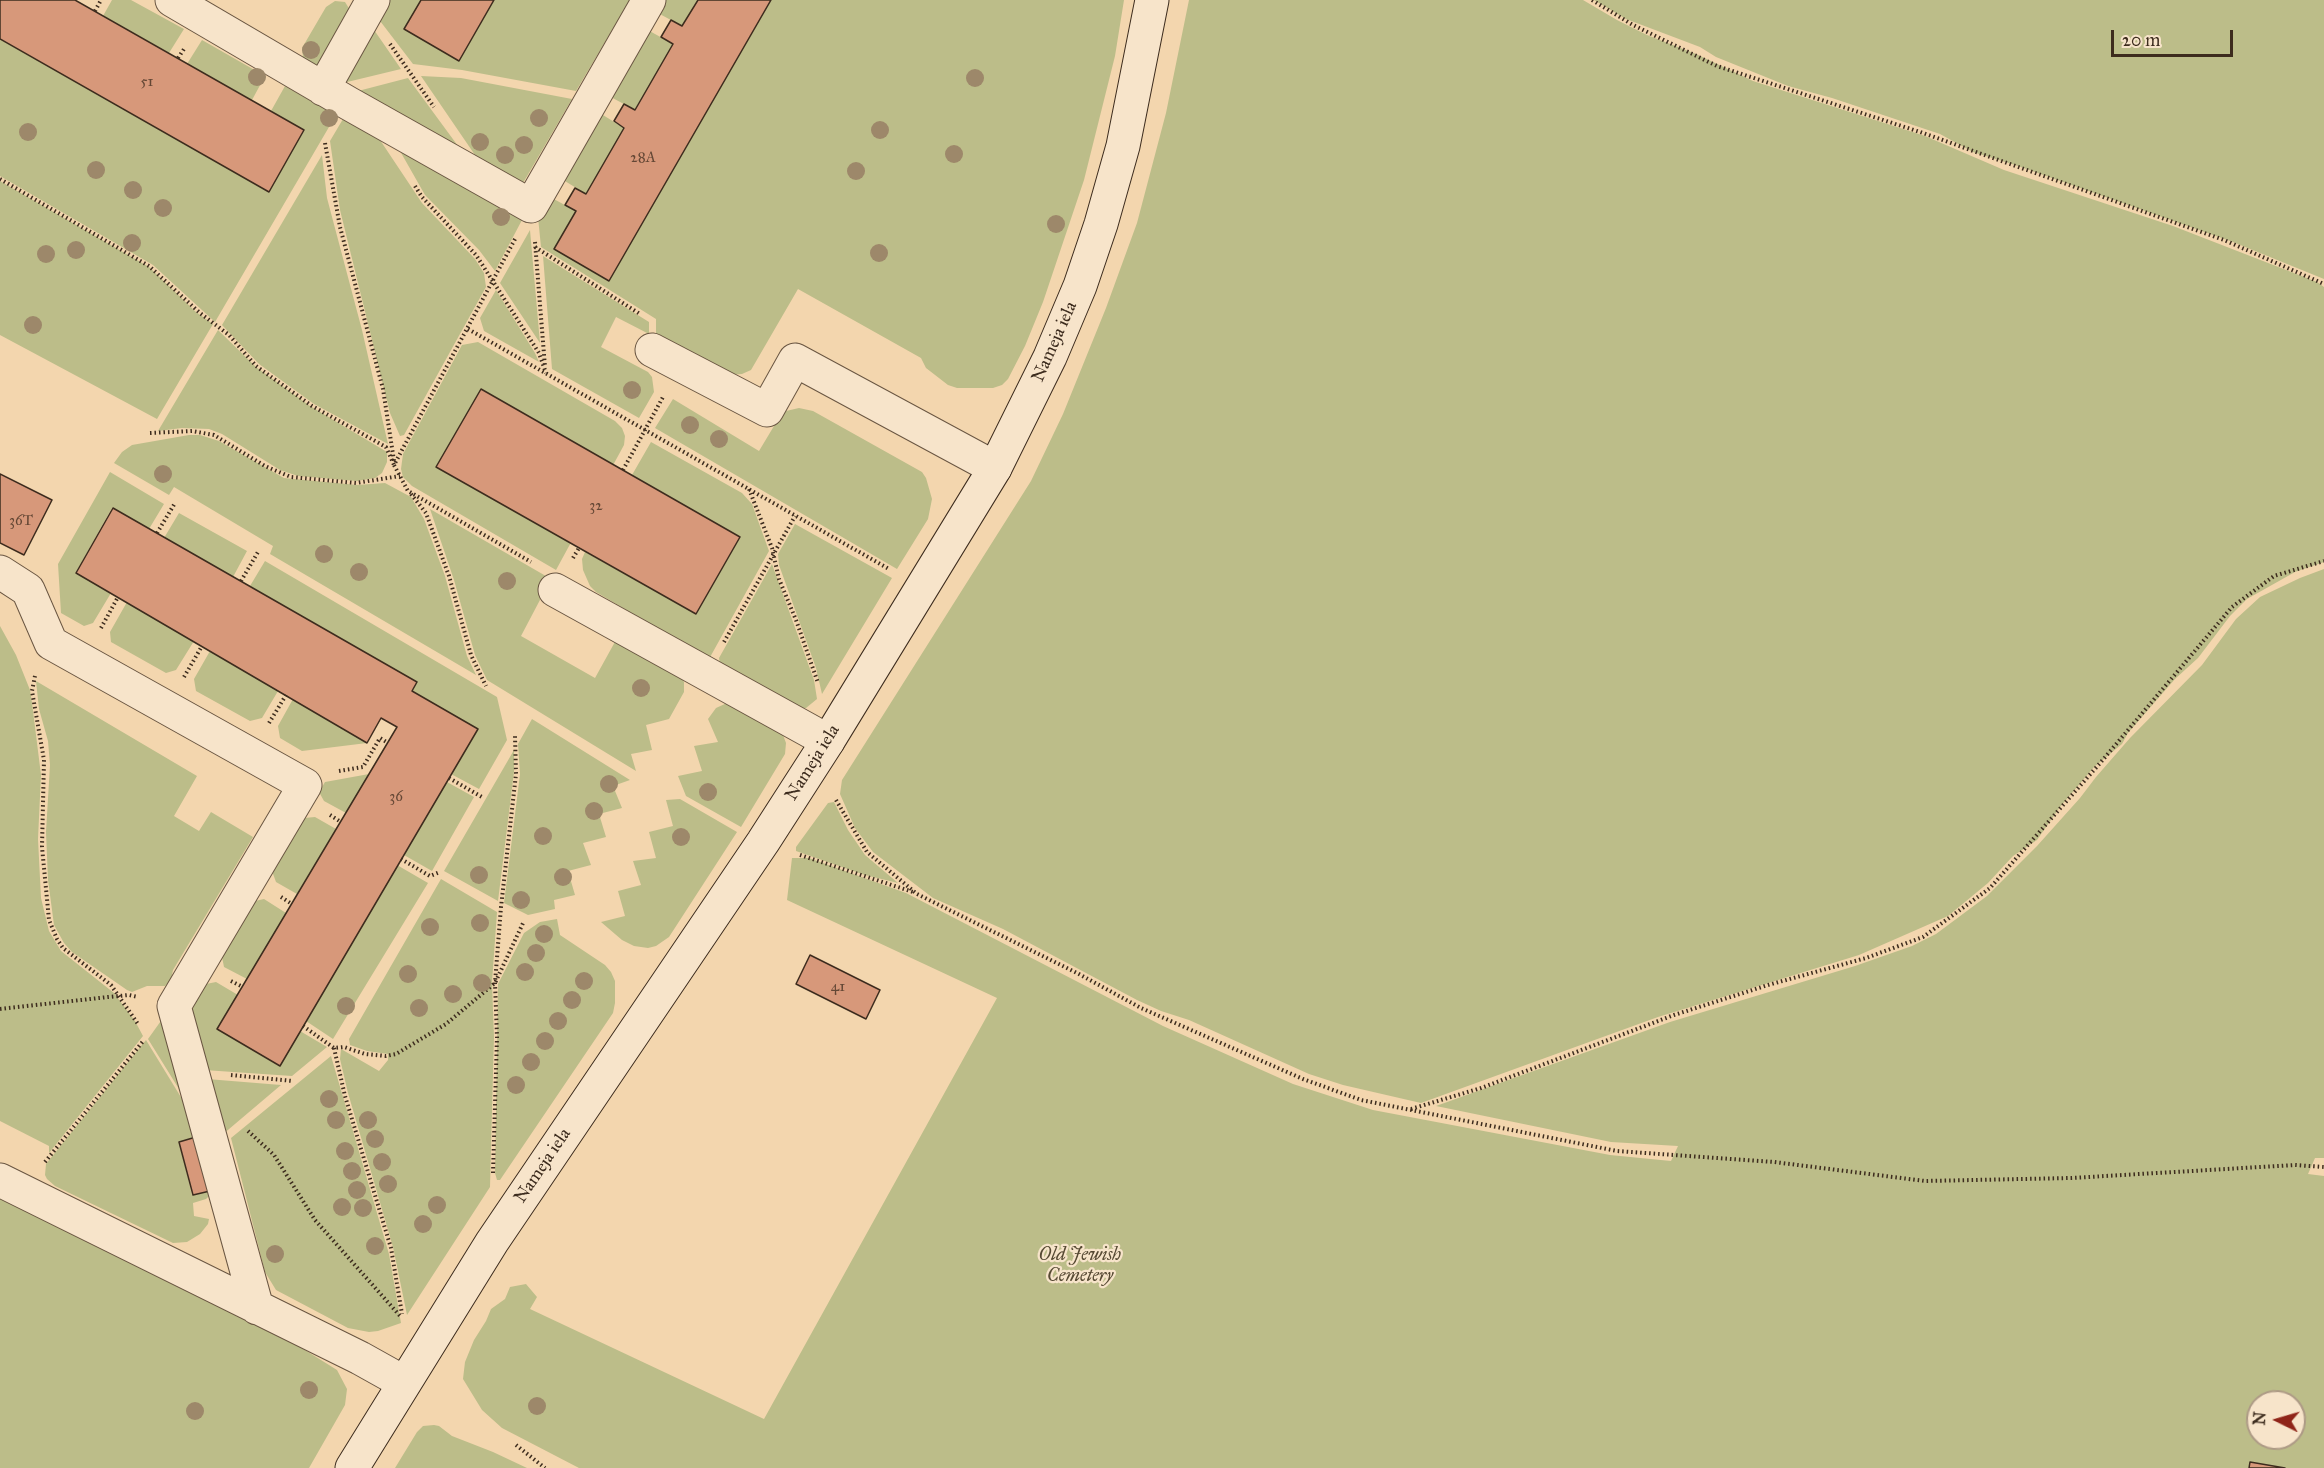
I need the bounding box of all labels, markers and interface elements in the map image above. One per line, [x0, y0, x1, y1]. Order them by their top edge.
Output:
scale bar [2114, 18, 2236, 56]
text: 20 m [2122, 29, 2160, 51]
house number: 51 [141, 73, 153, 91]
house number: 28A [630, 149, 656, 167]
street label: Nameja iela [1028, 298, 1082, 386]
house number: 32 [589, 497, 603, 515]
house number: 36T [9, 512, 33, 530]
street label: Nameja iela [781, 721, 845, 805]
house number: 36 [389, 788, 403, 806]
house number: 41 [831, 978, 845, 996]
street label: Nameja iela [510, 1124, 576, 1208]
park label: Old Jewish Cemetery [1039, 1245, 1121, 1288]
north arrow [2246, 1390, 2306, 1450]
text: N [2250, 1411, 2270, 1426]

